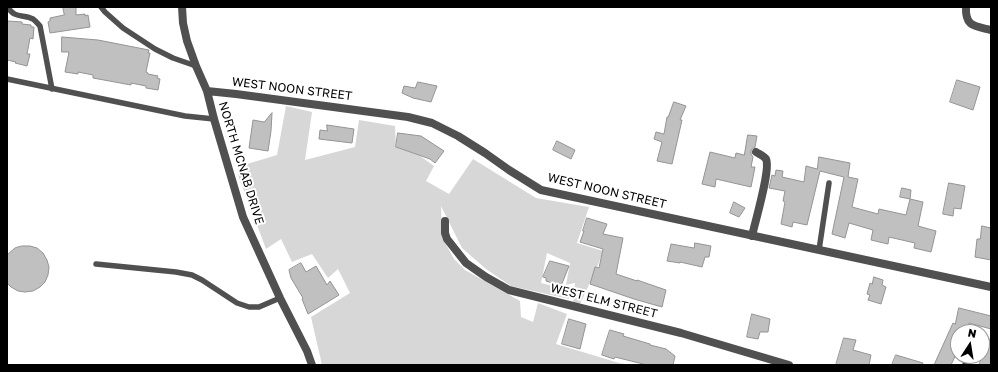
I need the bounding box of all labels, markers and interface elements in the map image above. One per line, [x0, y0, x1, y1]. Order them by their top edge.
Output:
street label: WEST NOON STREET [231, 74, 353, 104]
street label: NORTH MCNAB DRIVE [215, 100, 267, 226]
street label: WEST NOON STREET [546, 170, 668, 212]
street label: WEST ELM STREET [549, 281, 659, 321]
north arrow [950, 324, 990, 364]
text: N [967, 326, 978, 340]

